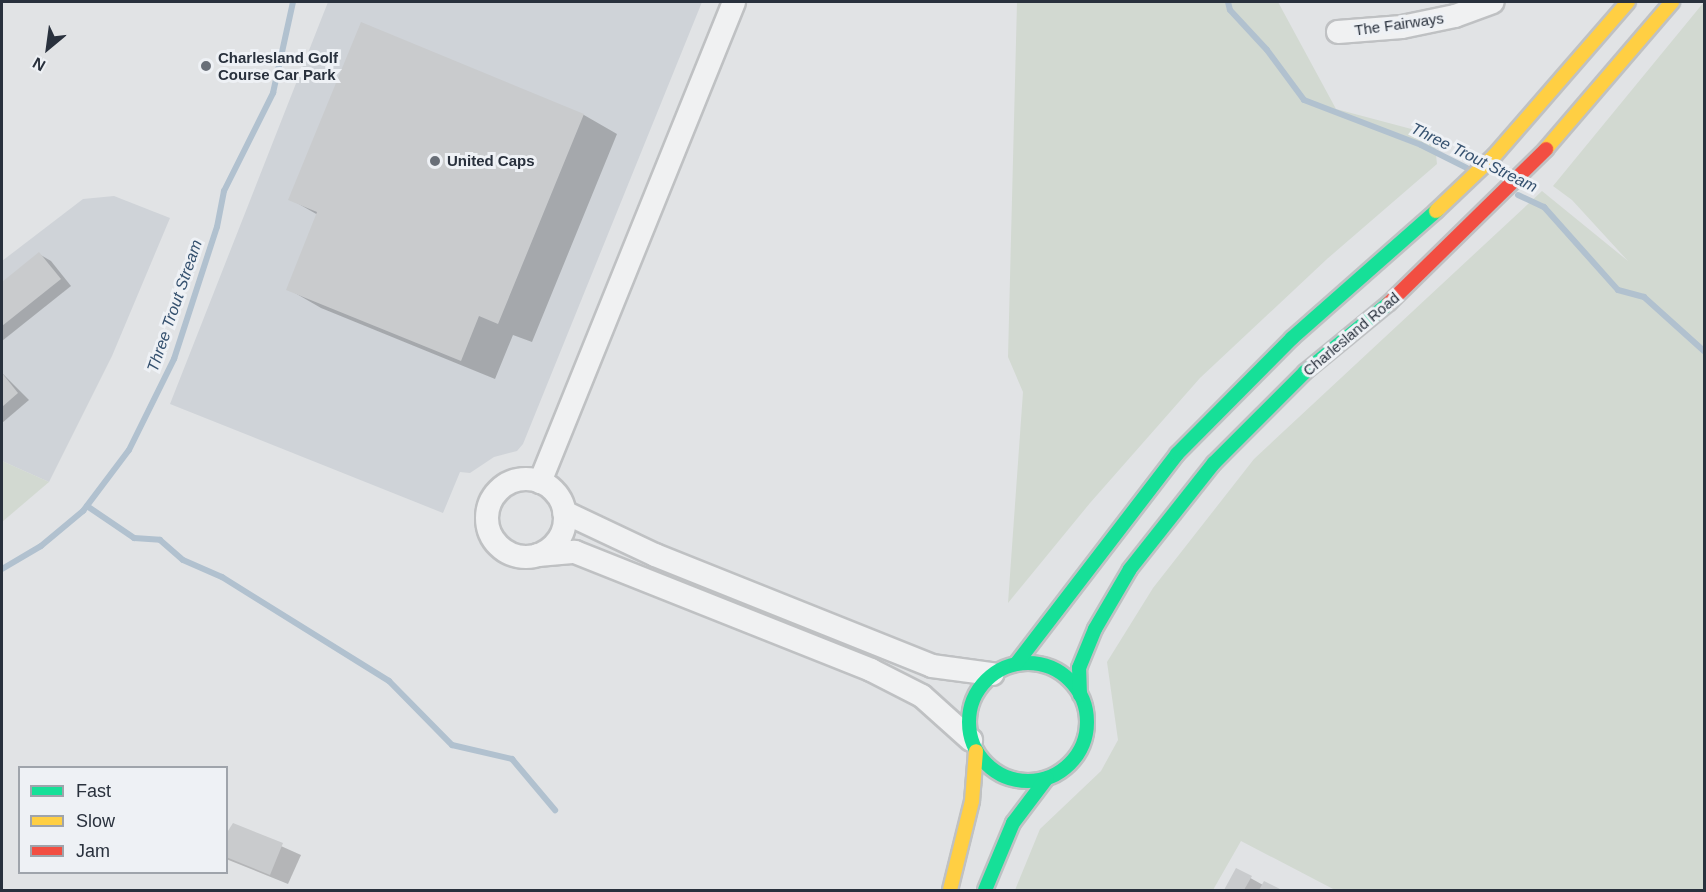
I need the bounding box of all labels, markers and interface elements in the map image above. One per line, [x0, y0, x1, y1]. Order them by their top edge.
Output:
street label: The Fairways [1353, 9, 1445, 39]
north arrow [18, 18, 78, 78]
place label: Charlesland Golf Course Car Park [218, 48, 338, 83]
text: N [30, 54, 48, 74]
marker: Charlesland Golf Course Car Park [199, 59, 213, 73]
water label: Three Trout Stream [1408, 119, 1540, 197]
place label: United Caps [447, 152, 535, 170]
marker: United Caps [428, 154, 442, 168]
water label: Three Trout Stream [143, 237, 207, 375]
street label: Charlesland Road [1299, 289, 1403, 379]
legend [18, 766, 228, 874]
text: Fast [76, 781, 111, 801]
text: Slow [76, 811, 115, 831]
text: Jam [76, 841, 110, 861]

